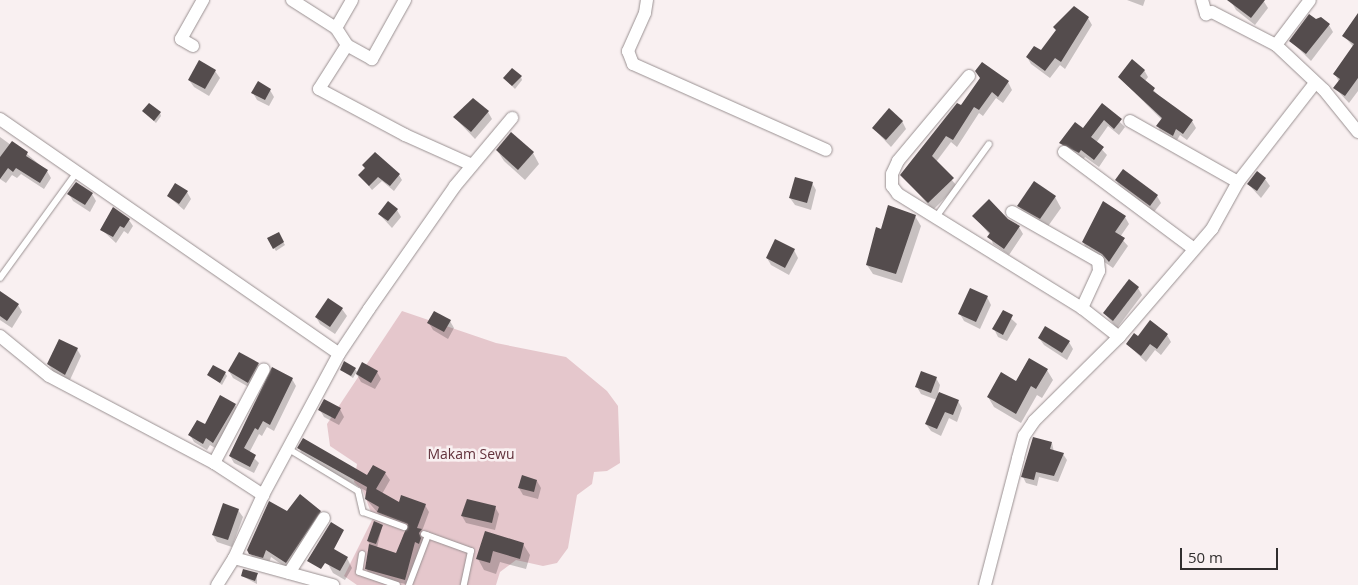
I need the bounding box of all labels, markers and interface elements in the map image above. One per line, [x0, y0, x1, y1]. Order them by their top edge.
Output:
park label: Makam Sewu [427, 446, 515, 462]
scale bar [1183, 538, 1280, 570]
text: 50 m [1188, 547, 1223, 567]

